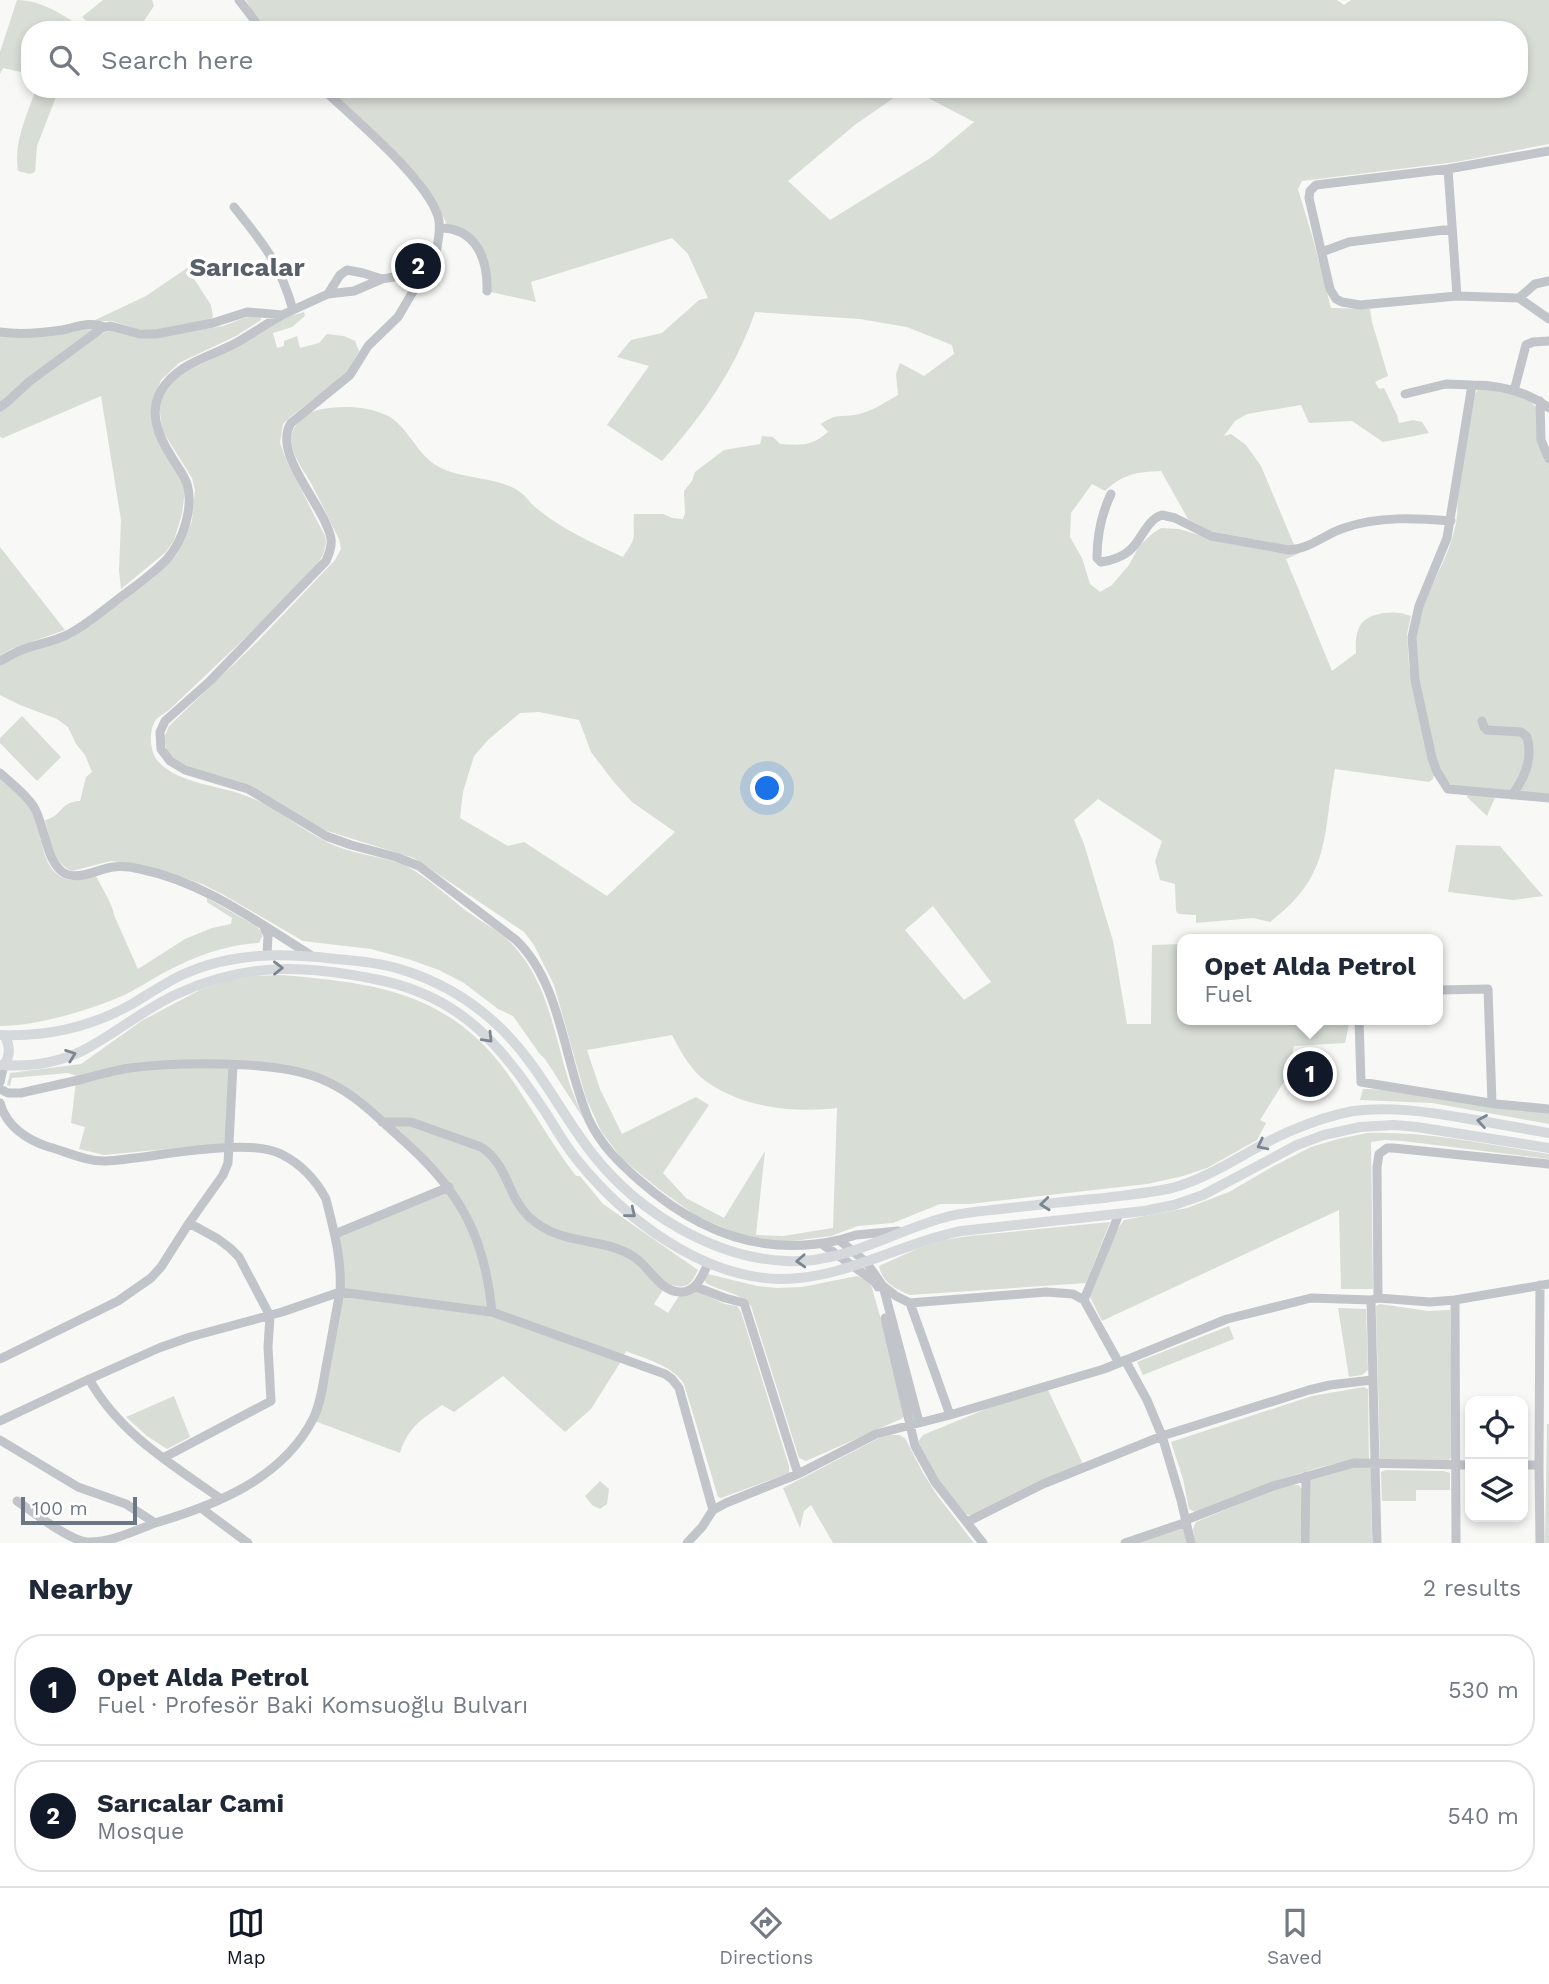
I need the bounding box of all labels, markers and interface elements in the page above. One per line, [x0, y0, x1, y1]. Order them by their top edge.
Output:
search box [21, 21, 1528, 98]
icon: search [45, 41, 83, 79]
text: Search here [101, 45, 253, 75]
pin: 2 [395, 240, 441, 292]
district label: Sarıcalar [189, 252, 305, 282]
your location [750, 771, 784, 805]
popup [1177, 934, 1443, 1025]
text: Opet Alda Petrol [1204, 951, 1416, 981]
one-way arrow [272, 961, 283, 976]
text: Fuel [1204, 981, 1252, 1008]
one-way arrow [480, 1030, 493, 1043]
pin: 1 [1287, 1048, 1333, 1100]
one-way arrow [64, 1049, 76, 1063]
one-way arrow [1476, 1114, 1488, 1129]
one-way arrow [1257, 1137, 1269, 1151]
one-way arrow [1039, 1196, 1050, 1211]
one-way arrow [623, 1205, 636, 1217]
one-way arrow [796, 1253, 807, 1268]
map controls [1465, 1396, 1528, 1522]
button: locate [1465, 1396, 1528, 1459]
button: layers [1465, 1459, 1528, 1522]
scale bar [21, 1494, 136, 1526]
text: 100 m [32, 1497, 88, 1520]
text: Nearby [28, 1571, 133, 1606]
text: 2 results [1423, 1575, 1521, 1602]
text: Opet Alda Petrol [97, 1662, 309, 1692]
text: 1 [48, 1677, 58, 1704]
text: 530 m [1448, 1677, 1519, 1704]
text: Fuel · Profesör Baki Komsuoğlu Bulvarı [97, 1692, 528, 1719]
text: Sarıcalar Cami [97, 1788, 284, 1818]
text: 2 [46, 1803, 60, 1830]
text: 540 m [1447, 1803, 1519, 1830]
text: Mosque [97, 1818, 184, 1845]
tab: Map [227, 1904, 266, 1969]
tab: Directions [719, 1904, 813, 1969]
tab: Saved [1267, 1904, 1322, 1969]

